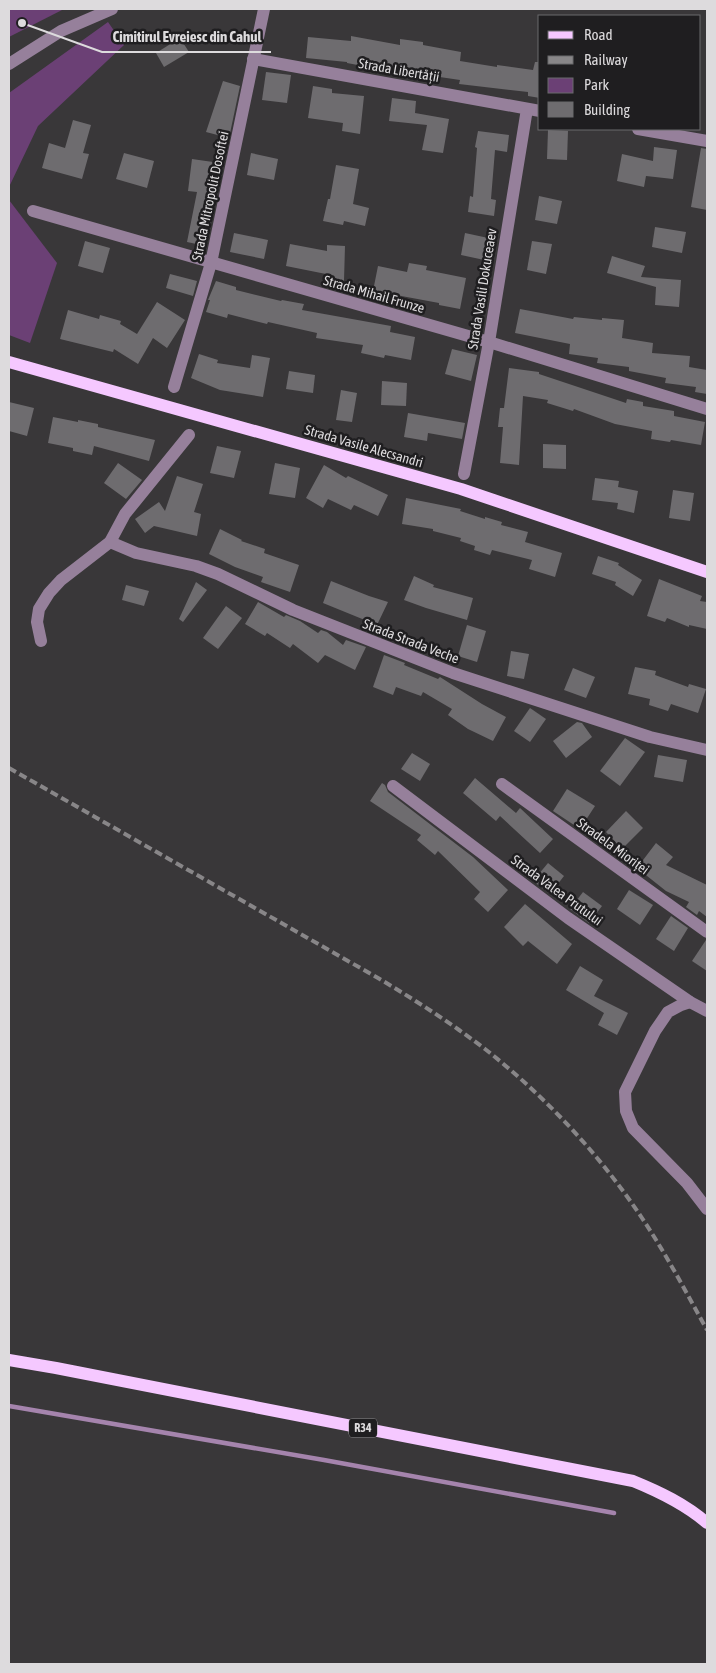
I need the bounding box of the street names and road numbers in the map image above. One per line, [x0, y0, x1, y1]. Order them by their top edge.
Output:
street label: Strada Libertății [357, 55, 441, 85]
street label: Strada Mitropolit Dosoftei [188, 130, 232, 262]
street label: Strada Vasili Dokuceaev [465, 227, 500, 351]
street label: Strada Mihail Frunze [322, 272, 426, 316]
street label: Strada Vasile Alecsandri [303, 421, 425, 471]
street label: Strada Strada Veche [361, 615, 461, 667]
street label: Stradela Mioriței [574, 814, 652, 878]
street label: Strada Valea Prutului [508, 852, 606, 928]
road number: R34 [349, 1419, 377, 1438]

